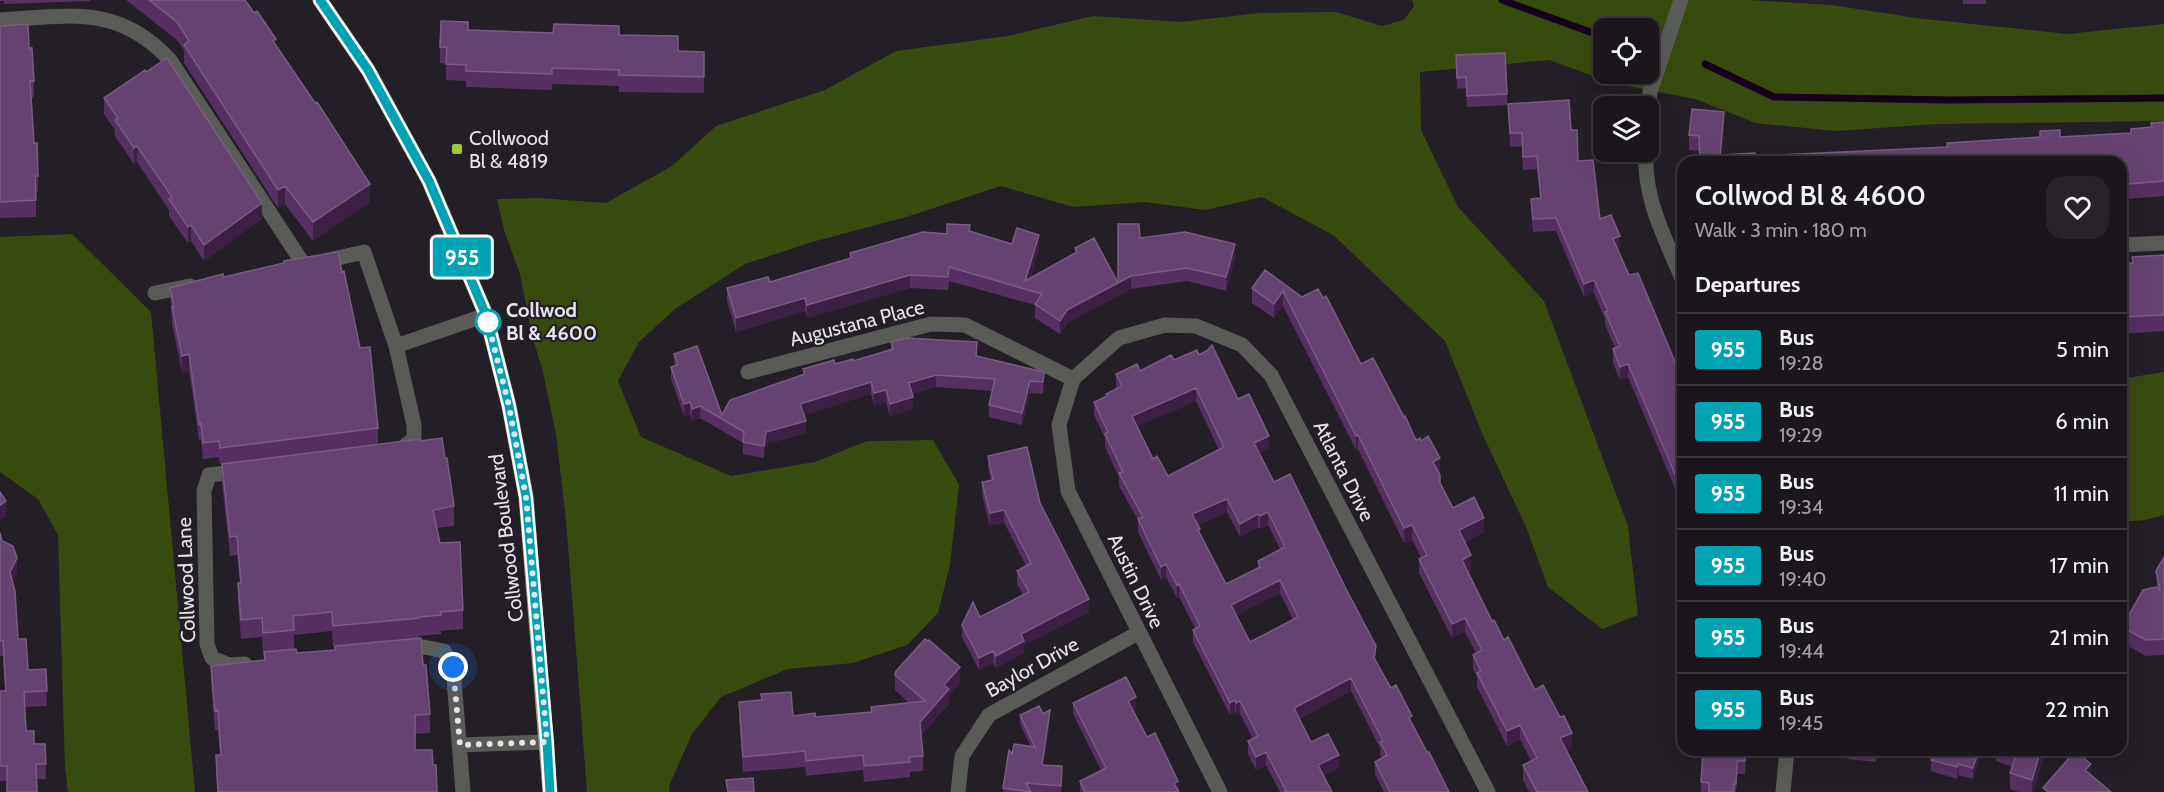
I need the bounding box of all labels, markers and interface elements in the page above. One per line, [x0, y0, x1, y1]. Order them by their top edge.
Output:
map controls [1593, 18, 1659, 162]
button: locate [1593, 18, 1659, 84]
button: layers [1593, 96, 1659, 162]
place label: Collwood Bl & 4819 [469, 126, 549, 173]
marker: Collwood Bl & 4819 [450, 142, 464, 156]
button: heart [2046, 176, 2109, 239]
text: Collwod Bl & 4600 [1695, 178, 1926, 212]
text: Walk · 3 min · 180 m [1695, 218, 1867, 242]
line badge: 955 [428, 238, 496, 276]
text: 955 [445, 245, 479, 270]
text: Departures [1695, 271, 1800, 298]
street label: Augustana Place [787, 295, 927, 351]
place label: Collwod Bl & 4600 [506, 298, 597, 345]
marker: Collwod Bl & 4600 [475, 309, 501, 335]
text: Bus [1779, 324, 1814, 351]
text: 5 min [2056, 336, 2109, 363]
text: 955 [1711, 337, 1745, 362]
text: 19:28 [1779, 351, 1824, 375]
text: Bus [1779, 396, 1814, 423]
text: 6 min [2055, 408, 2109, 435]
text: 955 [1711, 409, 1745, 434]
street label: Atlanta Drive [1308, 417, 1380, 525]
text: 19:29 [1779, 423, 1823, 447]
street label: Collwood Boulevard [484, 453, 528, 623]
text: Bus [1779, 468, 1814, 495]
text: 11 min [2053, 480, 2109, 507]
text: 955 [1711, 481, 1745, 506]
text: 19:34 [1779, 495, 1823, 519]
street label: Collwood Lane [172, 517, 200, 643]
street label: Austin Drive [1103, 530, 1169, 632]
text: Bus [1779, 540, 1814, 567]
text: 17 min [2050, 552, 2109, 579]
text: 955 [1711, 553, 1745, 578]
text: 19:40 [1779, 567, 1827, 591]
text: Bus [1779, 612, 1814, 639]
text: 21 min [2049, 624, 2109, 651]
text: 955 [1711, 625, 1745, 650]
street label: Baylor Drive [981, 632, 1083, 702]
text: 19:44 [1779, 639, 1824, 663]
your location [438, 652, 468, 682]
text: Bus [1779, 684, 1814, 711]
text: 22 min [2045, 696, 2109, 723]
text: 955 [1711, 697, 1745, 722]
text: 19:45 [1779, 711, 1823, 735]

